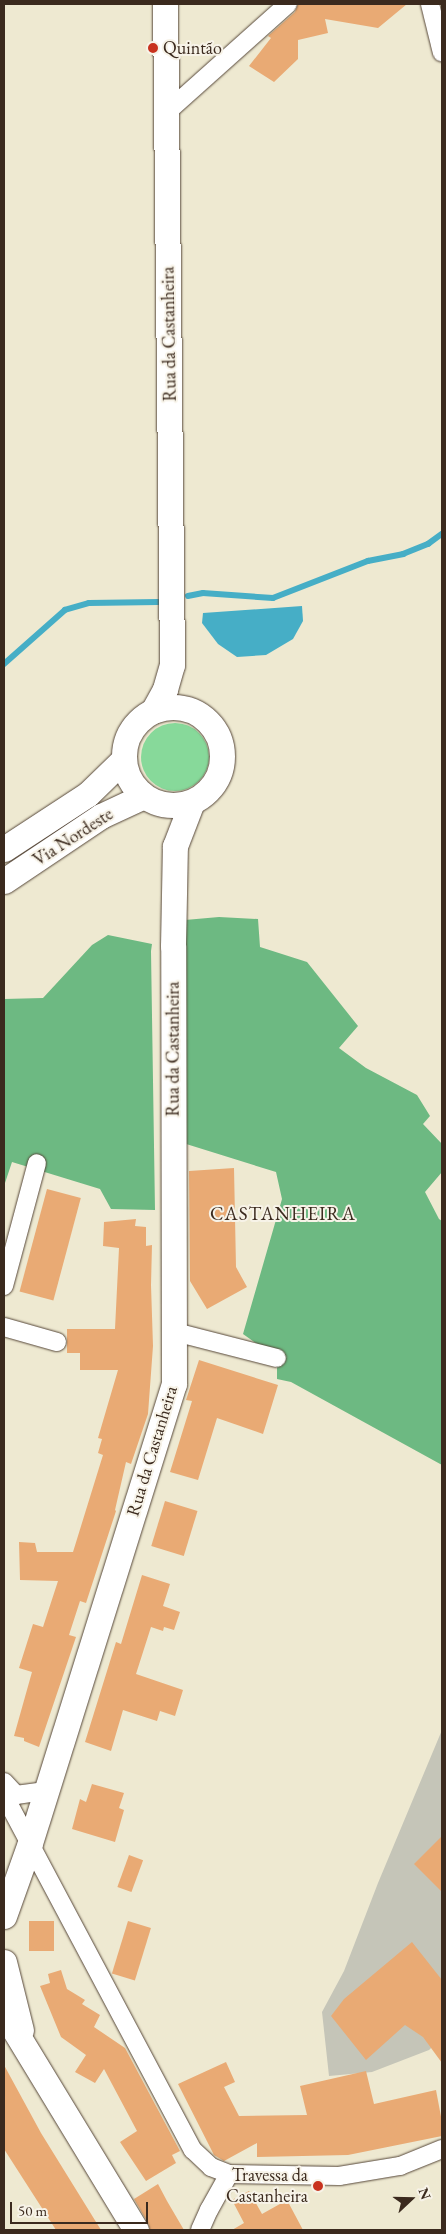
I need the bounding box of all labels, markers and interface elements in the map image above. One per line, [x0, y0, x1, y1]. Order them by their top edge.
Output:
place label: Quintão [163, 37, 222, 59]
marker: Quintão [147, 42, 159, 54]
street label: Rua da Castanheira [157, 266, 181, 402]
street label: Via Nordeste [29, 803, 117, 871]
street label: Rua da Castanheira [162, 982, 184, 1116]
district label: CASTANHEIRA [209, 1203, 357, 1225]
street label: Rua da Castanheira [122, 1383, 182, 1519]
place label: Travessa da Castanheira [226, 2165, 308, 2208]
north arrow [386, 2174, 436, 2224]
marker: Travessa da Castanheira [312, 2180, 324, 2192]
text: N [415, 2185, 435, 2202]
scale bar [12, 2192, 150, 2224]
text: 50 m [18, 2201, 47, 2220]

